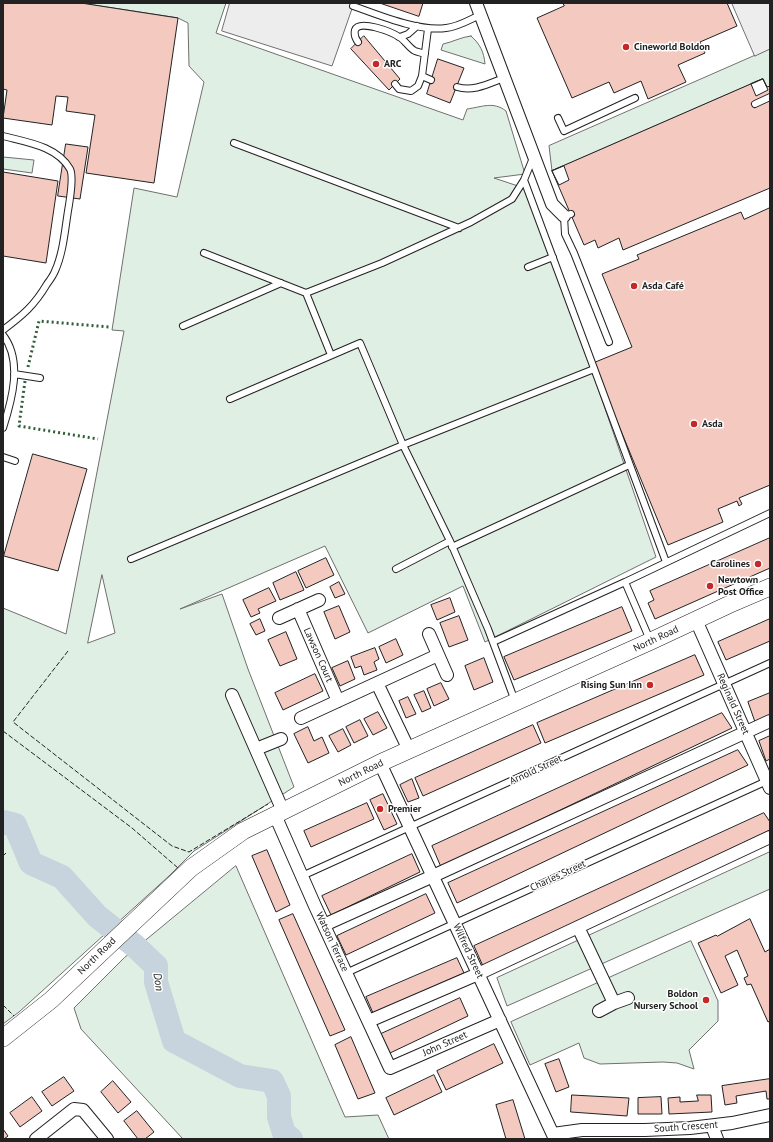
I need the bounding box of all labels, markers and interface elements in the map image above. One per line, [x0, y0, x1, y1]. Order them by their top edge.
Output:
place label: Cineworld Boldon [634, 41, 710, 53]
marker: Cineworld Boldon [621, 42, 631, 52]
place label: ARC [384, 58, 401, 70]
marker: ARC [371, 59, 381, 69]
place label: Asda Café [642, 280, 684, 292]
marker: Asda Café [629, 281, 639, 291]
place label: Asda [702, 418, 723, 430]
marker: Asda [689, 419, 699, 429]
place label: Carolines [710, 558, 750, 570]
marker: Carolines [753, 559, 763, 569]
place label: Newtown Post Office [718, 574, 764, 598]
marker: Newtown Post Office [705, 581, 715, 591]
street label: North Road [631, 623, 681, 655]
street label: Lawson Court [301, 626, 335, 684]
street label: Reginald Street [714, 672, 752, 736]
place label: Rising Sun Inn [581, 679, 642, 691]
marker: Rising Sun Inn [645, 680, 655, 690]
street label: Arnold Street [508, 753, 564, 787]
street label: North Road [337, 757, 385, 789]
place label: Premier [388, 803, 421, 815]
marker: Premier [375, 804, 385, 814]
street label: Charles Street [528, 858, 588, 894]
street label: Watson Terrace [313, 910, 351, 974]
street label: Wilfred Street [450, 922, 486, 980]
street label: North Road [75, 935, 119, 977]
water label: Don [150, 972, 166, 992]
place label: Boldon Nursery School [634, 988, 698, 1012]
marker: Boldon Nursery School [701, 995, 711, 1005]
street label: John Street [421, 1029, 469, 1059]
street label: South Crescent [654, 1119, 718, 1135]

